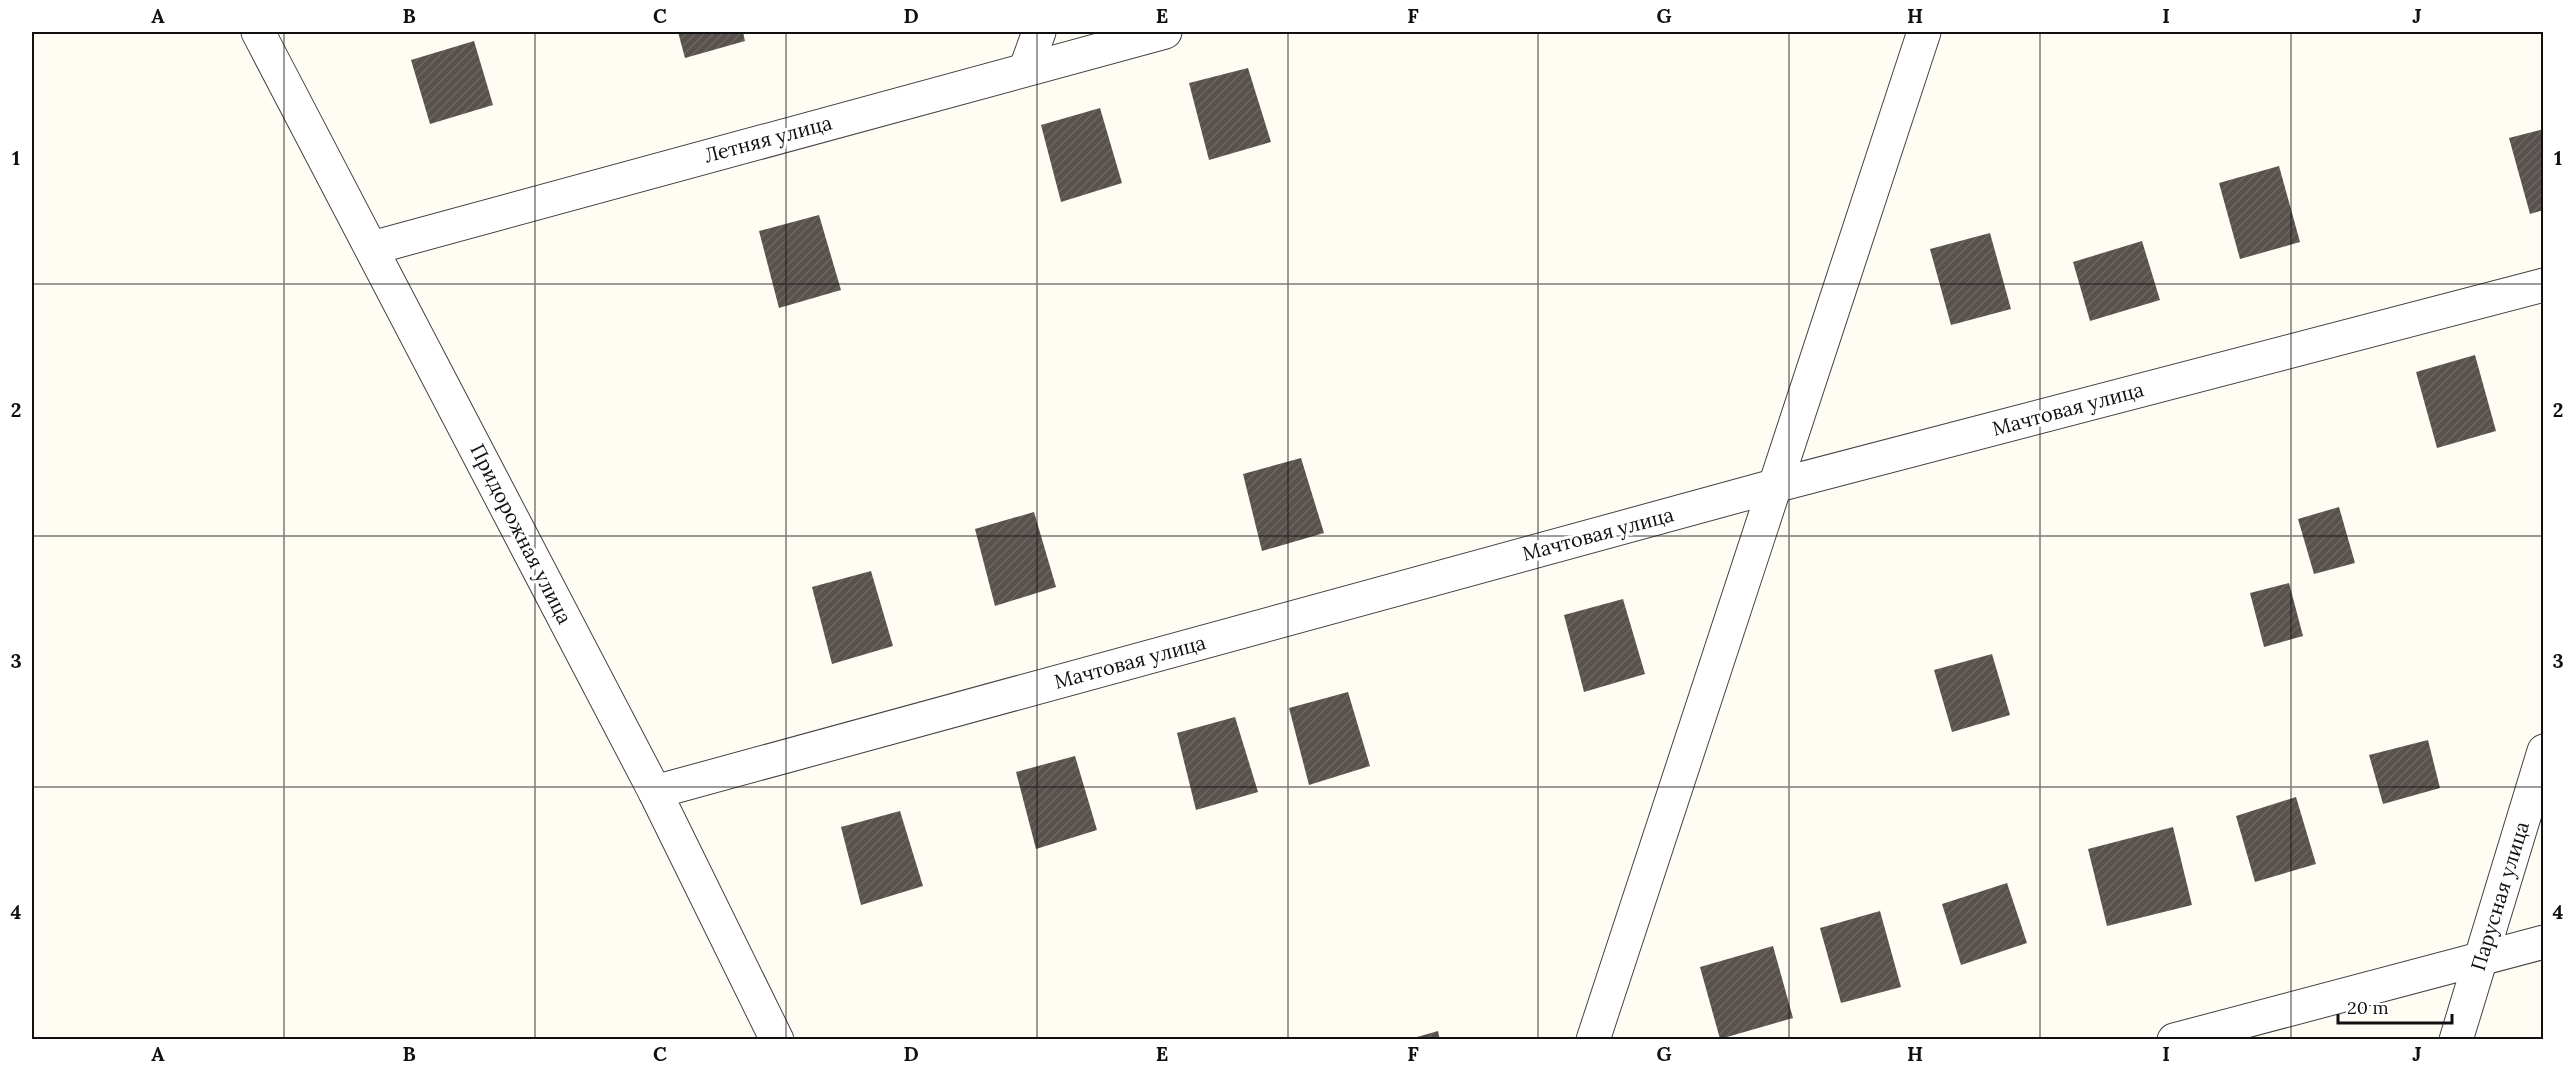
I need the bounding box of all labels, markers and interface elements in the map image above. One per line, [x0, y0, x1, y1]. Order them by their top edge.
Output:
text: A [151, 3, 165, 28]
text: B [402, 3, 416, 28]
text: C [653, 3, 667, 28]
text: D [903, 3, 919, 28]
text: E [1156, 3, 1168, 28]
text: F [1407, 3, 1419, 28]
text: G [1656, 3, 1672, 28]
text: H [1907, 3, 1923, 28]
text: I [2162, 3, 2170, 28]
text: J [2412, 3, 2422, 28]
street label: Летняя улица [701, 109, 835, 168]
text: 1 [12, 145, 20, 170]
text: 1 [2554, 145, 2562, 170]
street label: Мачтовая улица [1989, 376, 2146, 441]
text: 2 [11, 397, 21, 422]
text: 2 [2553, 397, 2563, 422]
street label: Придорожная улица [465, 440, 578, 628]
street label: Мачтовая улица [1519, 501, 1676, 566]
street label: Мачтовая улица [1051, 629, 1208, 694]
text: 3 [10, 648, 22, 673]
text: 3 [2552, 648, 2564, 673]
street label: Парусная улица [2465, 818, 2534, 973]
text: 4 [11, 899, 22, 924]
text: 4 [2553, 899, 2564, 924]
scale bar [2338, 987, 2452, 1025]
text: 20 m [2347, 996, 2389, 1019]
text: A [151, 1041, 165, 1066]
text: B [402, 1041, 416, 1066]
text: C [653, 1041, 667, 1066]
text: D [903, 1041, 919, 1066]
text: E [1156, 1041, 1168, 1066]
text: F [1407, 1041, 1419, 1066]
text: G [1656, 1041, 1672, 1066]
text: H [1907, 1041, 1923, 1066]
text: I [2162, 1041, 2170, 1066]
text: J [2412, 1041, 2422, 1066]

